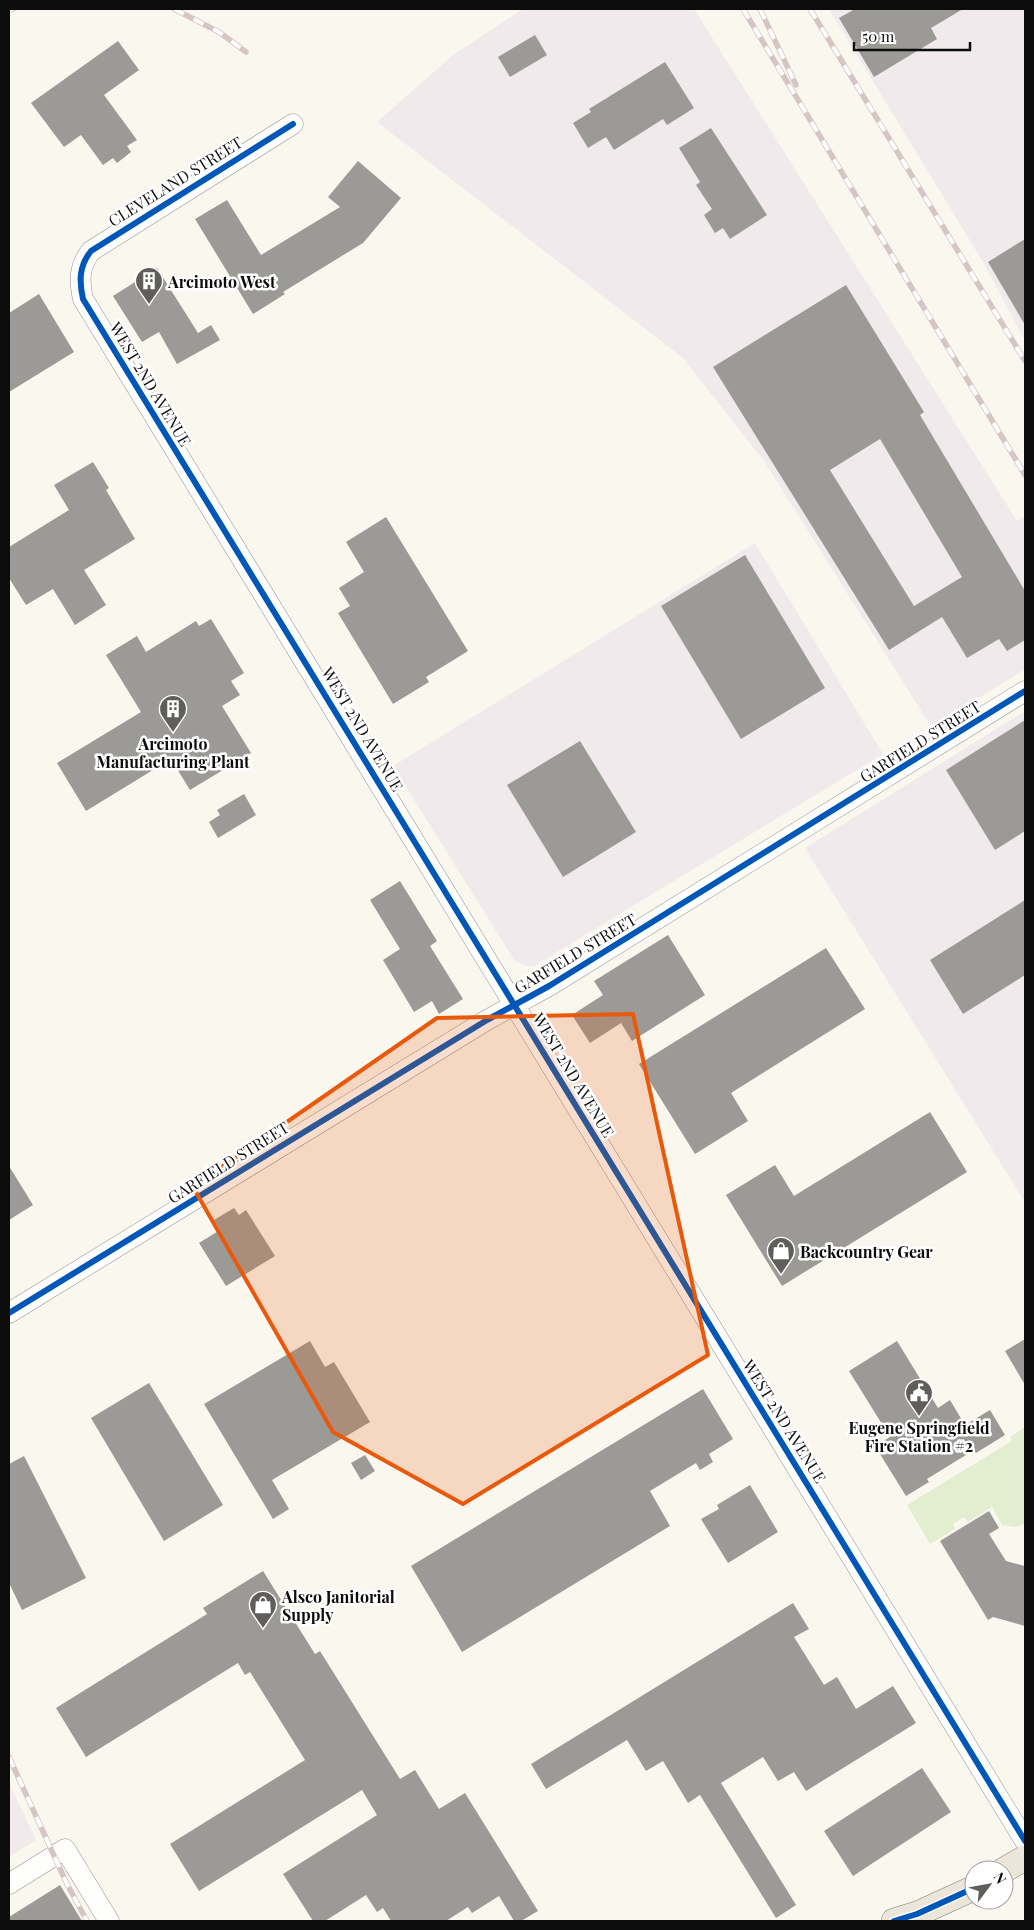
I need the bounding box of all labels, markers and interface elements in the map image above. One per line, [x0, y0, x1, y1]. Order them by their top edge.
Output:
scale bar [854, 20, 970, 52]
text: 50 m [862, 26, 895, 46]
street label: CLEVELAND STREET [104, 131, 246, 231]
building icon: Arcimoto West [134, 266, 164, 305]
place label: Arcimoto West [167, 271, 276, 292]
street label: WEST 2ND AVENUE [105, 317, 196, 450]
street label: WEST 2ND AVENUE [317, 662, 408, 795]
building icon: Arcimoto Manufacturing Plant [158, 694, 188, 733]
street label: GARFIELD STREET [856, 695, 985, 787]
place label: Arcimoto Manufacturing Plant [96, 733, 250, 772]
street label: GARFIELD STREET [510, 908, 640, 998]
street label: WEST 2ND AVENUE [528, 1008, 619, 1141]
street label: GARFIELD STREET [164, 1116, 293, 1208]
shop icon: Backcountry Gear [766, 1236, 796, 1275]
place label: Backcountry Gear [800, 1241, 933, 1262]
street label: WEST 2ND AVENUE [738, 1355, 831, 1487]
public building icon: Eugene Springfield Fire Station #2 [904, 1378, 934, 1417]
place label: Eugene Springfield Fire Station #2 [848, 1417, 990, 1456]
place label: Alsco Janitorial Supply [281, 1586, 395, 1625]
shop icon: Alsco Janitorial Supply [248, 1590, 278, 1629]
north arrow [964, 1860, 1014, 1910]
text: N [990, 1869, 1011, 1887]

